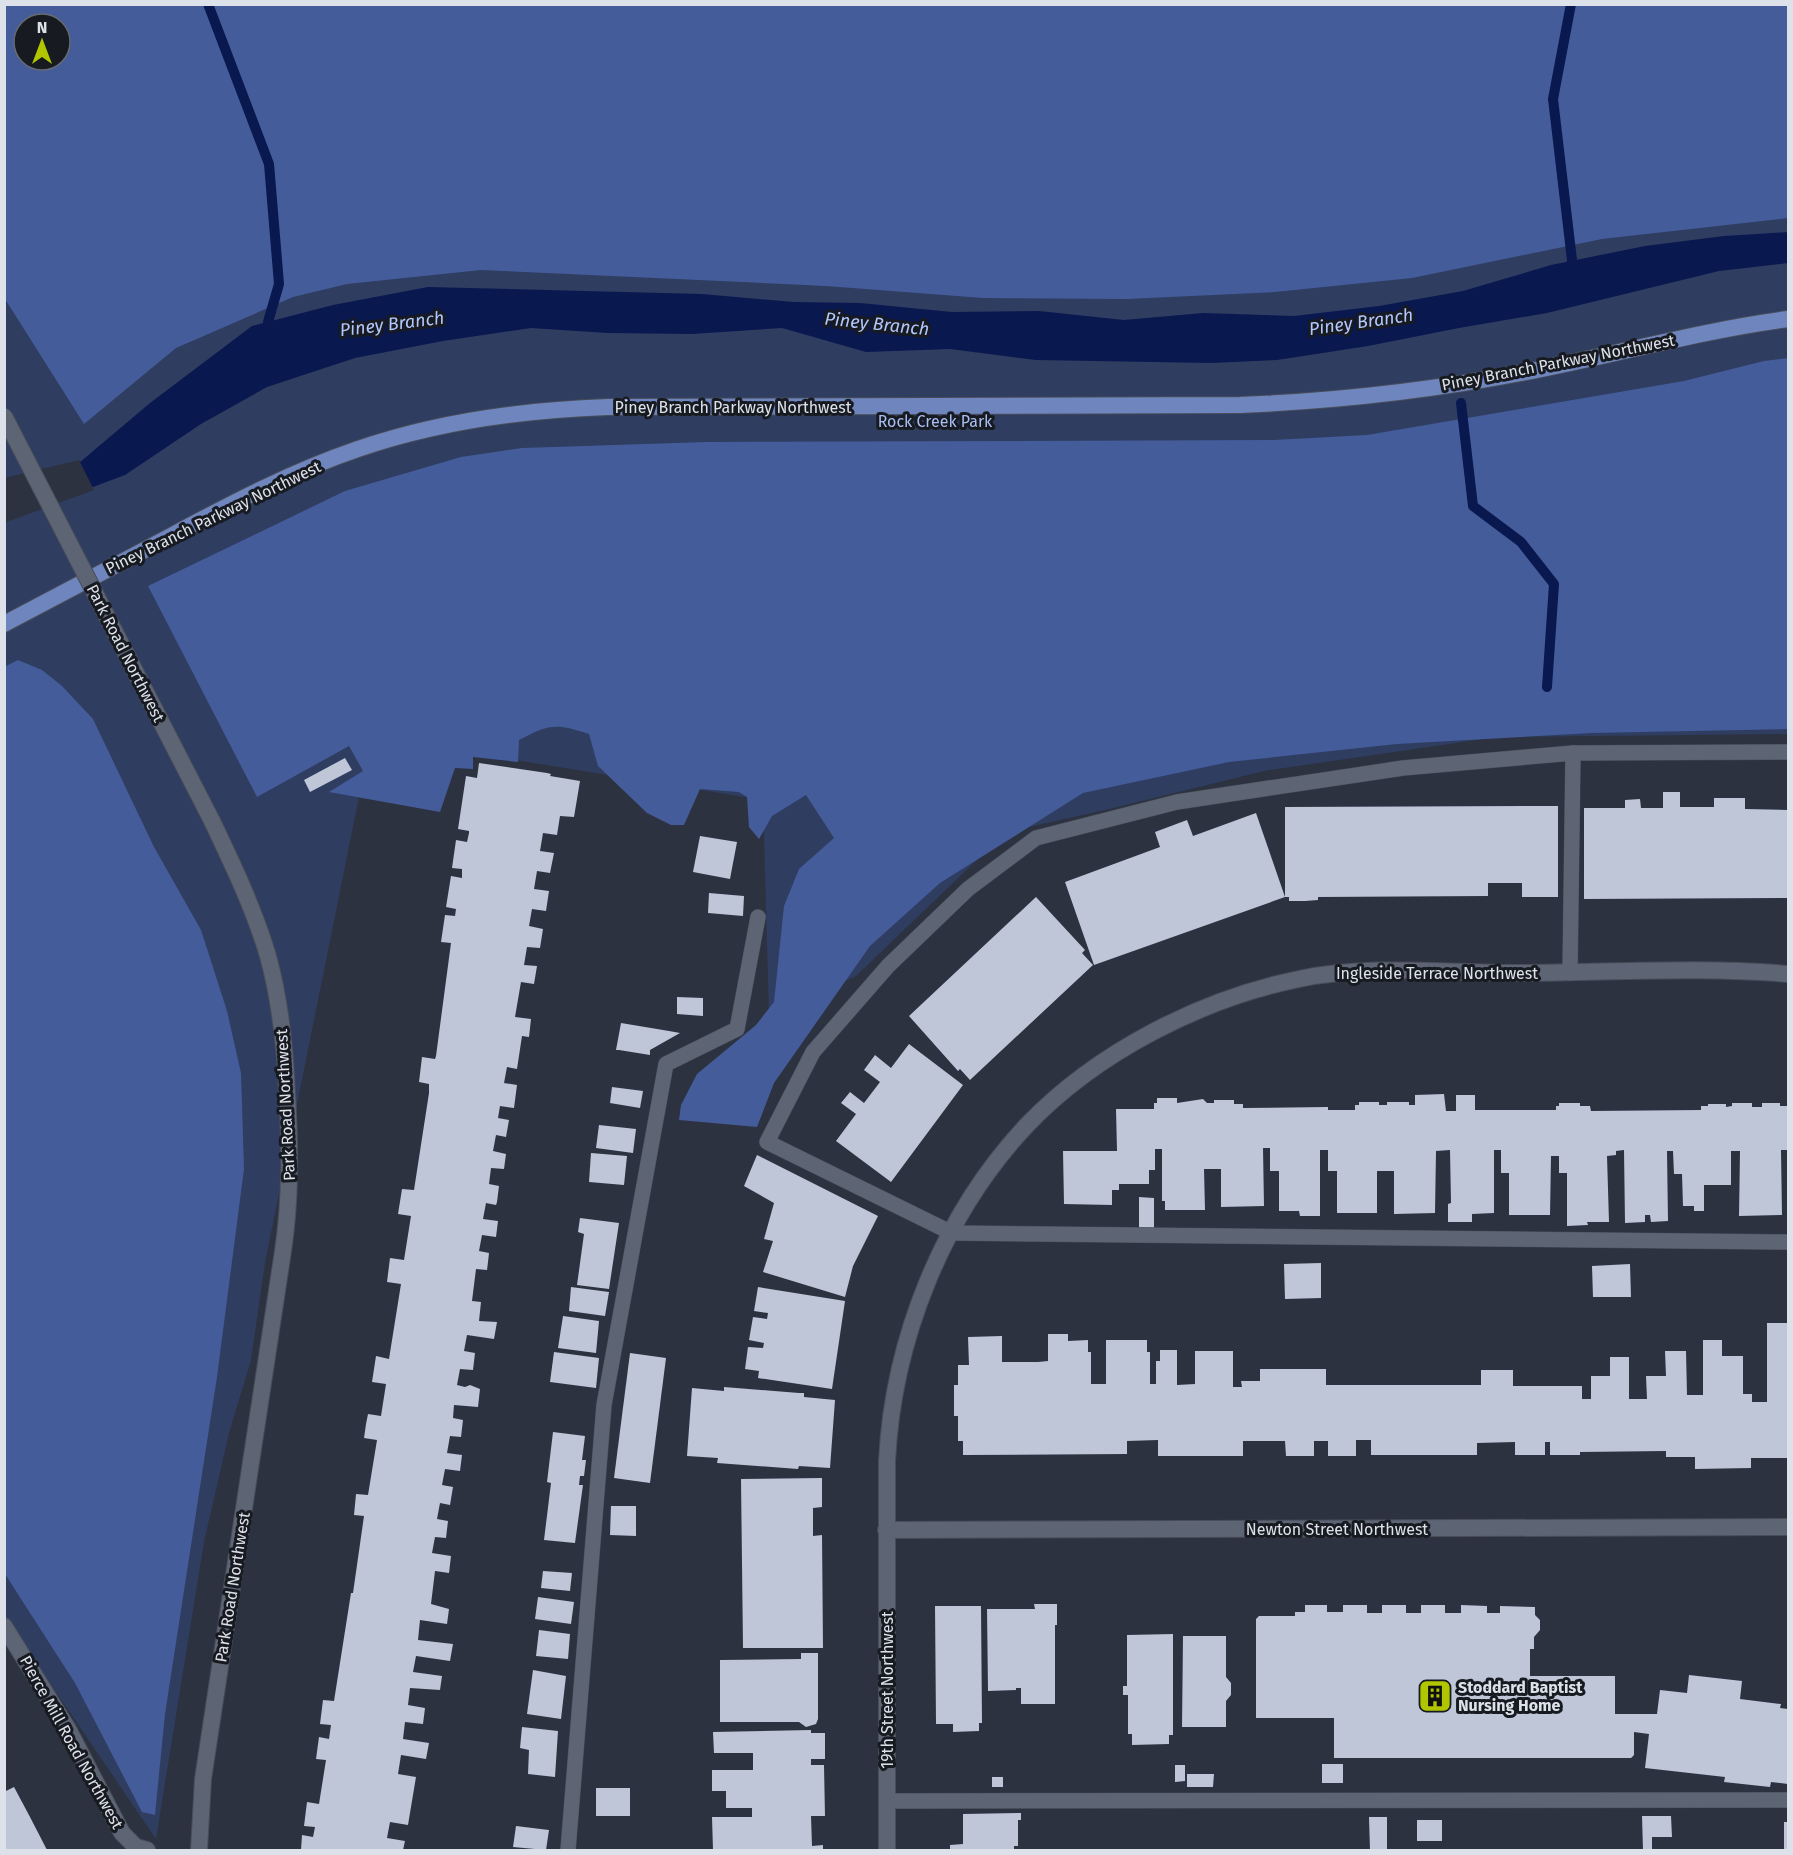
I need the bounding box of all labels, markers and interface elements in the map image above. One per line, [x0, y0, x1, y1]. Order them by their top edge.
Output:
north arrow [12, 12, 72, 72]
text: N [37, 18, 47, 37]
water label: Piney Branch [1307, 304, 1415, 340]
water label: Piney Branch [338, 307, 446, 341]
water label: Piney Branch [824, 308, 930, 340]
street label: Piney Branch Parkway Northwest [1440, 331, 1676, 394]
street label: Piney Branch Parkway Northwest [614, 398, 852, 417]
park label: Rock Creek Park [878, 412, 993, 431]
street label: Piney Branch Parkway Northwest [103, 457, 324, 578]
street label: Park Road Northwest [83, 581, 169, 725]
street label: Ingleside Terrace Northwest [1336, 964, 1538, 983]
street label: Park Road Northwest [272, 1028, 299, 1181]
street label: Park Road Northwest [211, 1510, 254, 1664]
street label: Newton Street Northwest [1246, 1520, 1428, 1539]
street label: 19th Street Northwest [878, 1611, 897, 1769]
street label: Pierce Mill Road Northwest [16, 1652, 127, 1832]
building icon: Stoddard Baptist Nursing Home [1417, 1678, 1453, 1714]
place label: Stoddard Baptist Nursing Home [1458, 1678, 1583, 1715]

